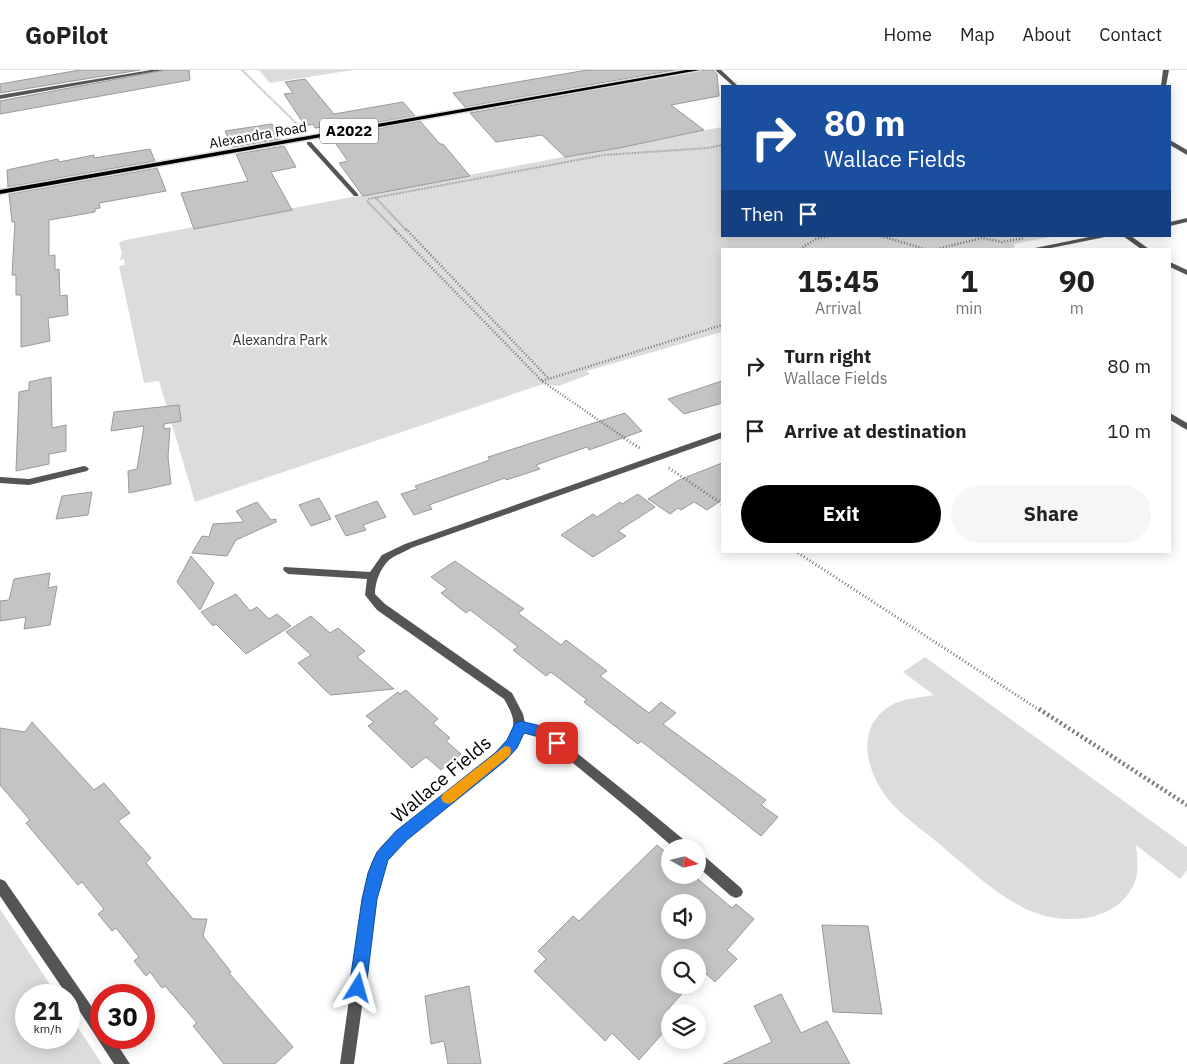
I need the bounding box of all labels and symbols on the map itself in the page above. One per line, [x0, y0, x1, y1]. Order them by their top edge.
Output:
street label: Alexandra Road [208, 118, 308, 152]
road number: A2022 [320, 118, 378, 144]
park label: Alexandra Park [232, 331, 328, 349]
pin [536, 722, 578, 764]
street label: Wallace Fields [386, 730, 496, 828]
north arrow [661, 839, 706, 884]
position arrow [331, 961, 383, 1013]
speed limit sign: 30 [90, 984, 155, 1049]

